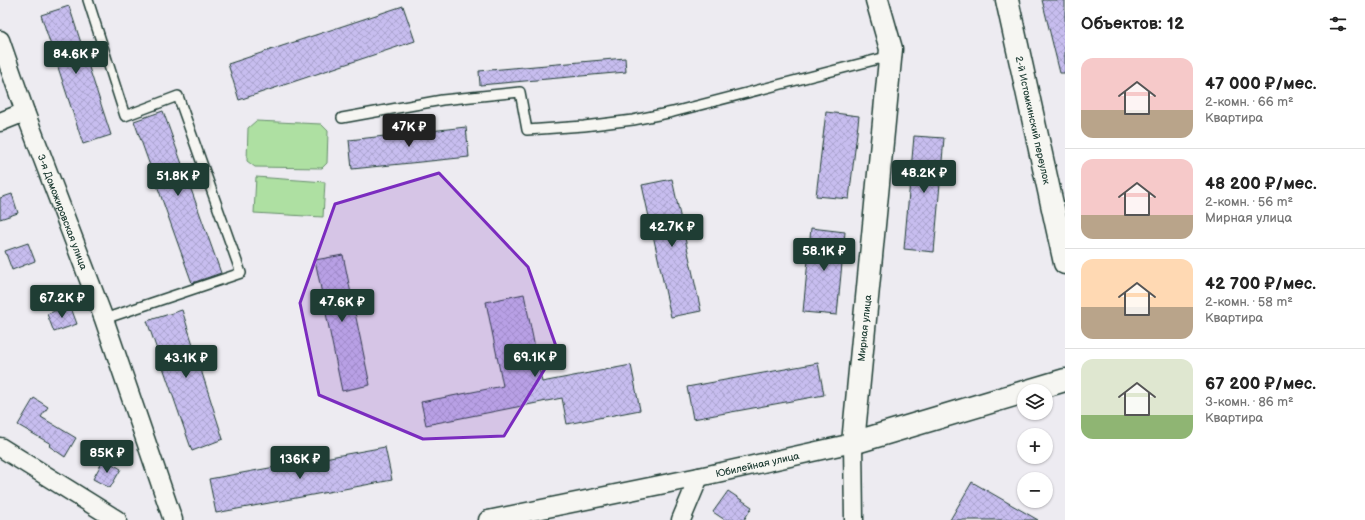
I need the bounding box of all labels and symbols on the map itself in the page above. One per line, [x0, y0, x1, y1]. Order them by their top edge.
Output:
pin: 84.6K ₽ [39, 41, 113, 75]
street label: 2-й Истомкинский переулок [1013, 55, 1053, 186]
pin: 47K ₽ [381, 114, 437, 148]
street label: 3-я Доможировская улица [35, 153, 90, 272]
pin: 48.2K ₽ [887, 160, 961, 194]
pin: 51.8K ₽ [141, 163, 215, 197]
pin: 42.7K ₽ [635, 214, 709, 248]
pin: 58.1K ₽ [787, 238, 861, 272]
pin: 67.2K ₽ [25, 285, 99, 319]
pin: 47.6K ₽ [305, 289, 379, 323]
street label: Мирная улица [856, 294, 874, 362]
pin: 69.1K ₽ [498, 344, 572, 378]
pin: 43.1K ₽ [149, 345, 223, 379]
pin: 85K ₽ [79, 440, 135, 474]
pin: 136K ₽ [267, 446, 333, 480]
street label: Юбилейная улица [714, 450, 801, 480]

